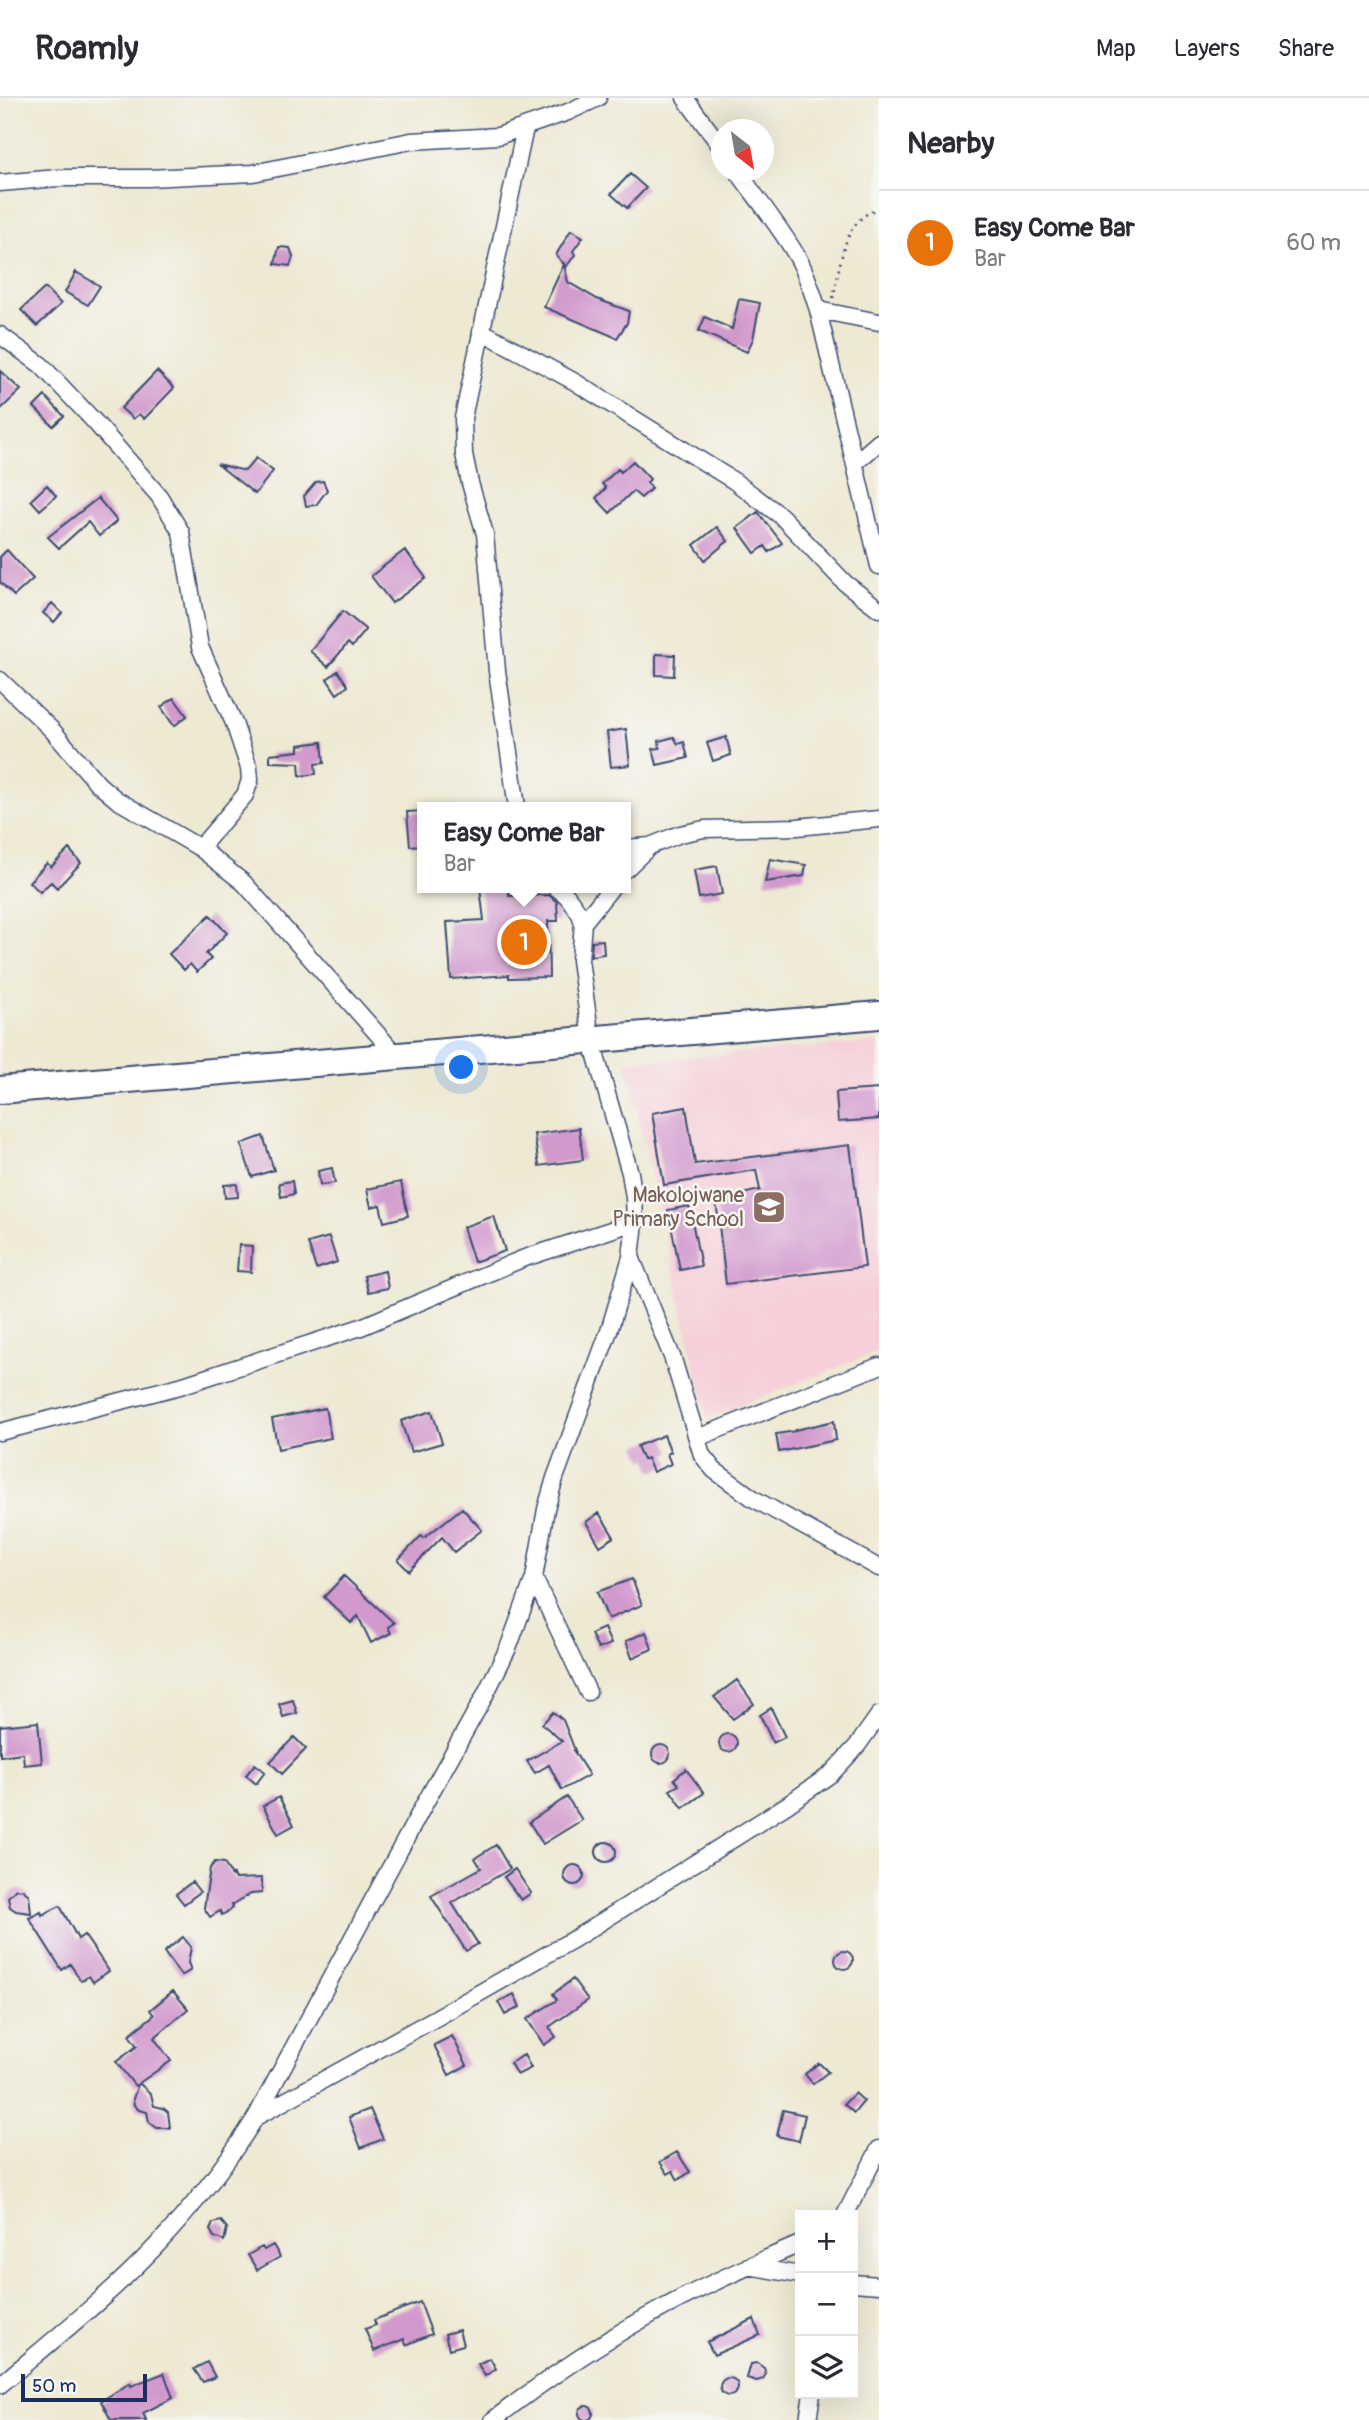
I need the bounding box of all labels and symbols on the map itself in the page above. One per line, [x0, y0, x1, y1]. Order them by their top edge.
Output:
north arrow [711, 119, 774, 182]
pin: 1 [501, 916, 547, 968]
your location [444, 1050, 478, 1084]
place label: Makolojwane Primary School [612, 1182, 745, 1233]
school or university icon: Makolojwane Primary School [750, 1188, 788, 1226]
scale bar [21, 2371, 147, 2403]

